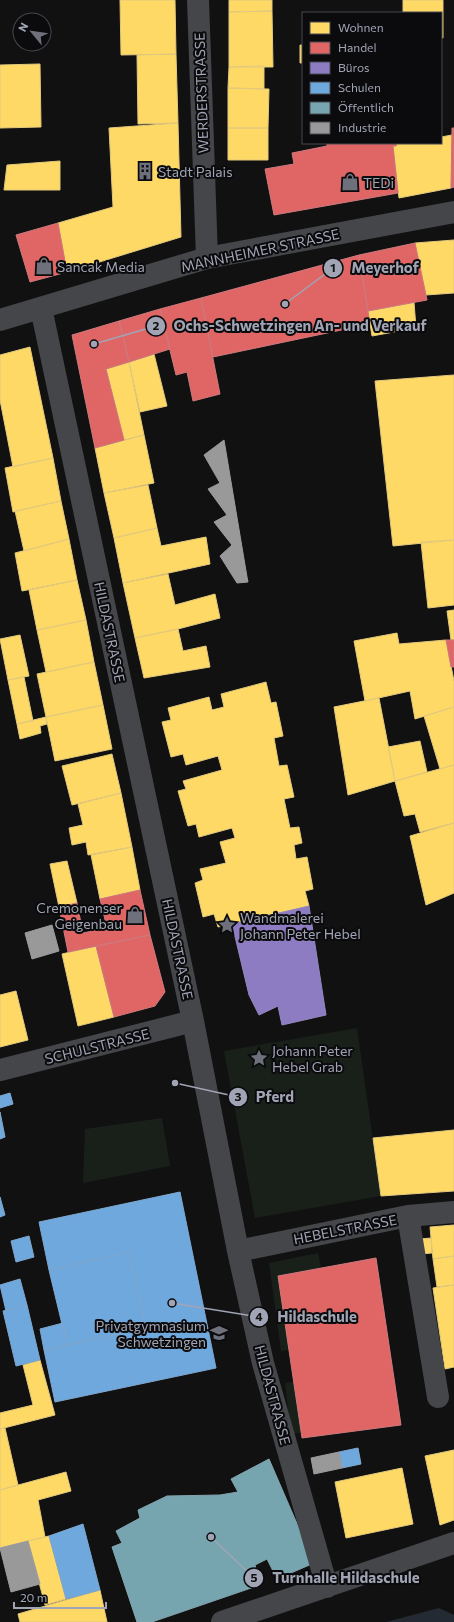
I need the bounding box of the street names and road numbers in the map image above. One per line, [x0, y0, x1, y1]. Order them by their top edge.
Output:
street label: WERDERSTRASSE [190, 32, 212, 154]
street label: MANNHEIMER STRASSE [179, 225, 341, 275]
street label: HILDASTRASSE [91, 580, 129, 684]
street label: HILDASTRASSE [159, 897, 197, 1001]
street label: SCHULSTRASSE [43, 1025, 151, 1067]
street label: HEBELSTRASSE [292, 1211, 398, 1247]
street label: HILDASTRASSE [251, 1343, 295, 1447]

